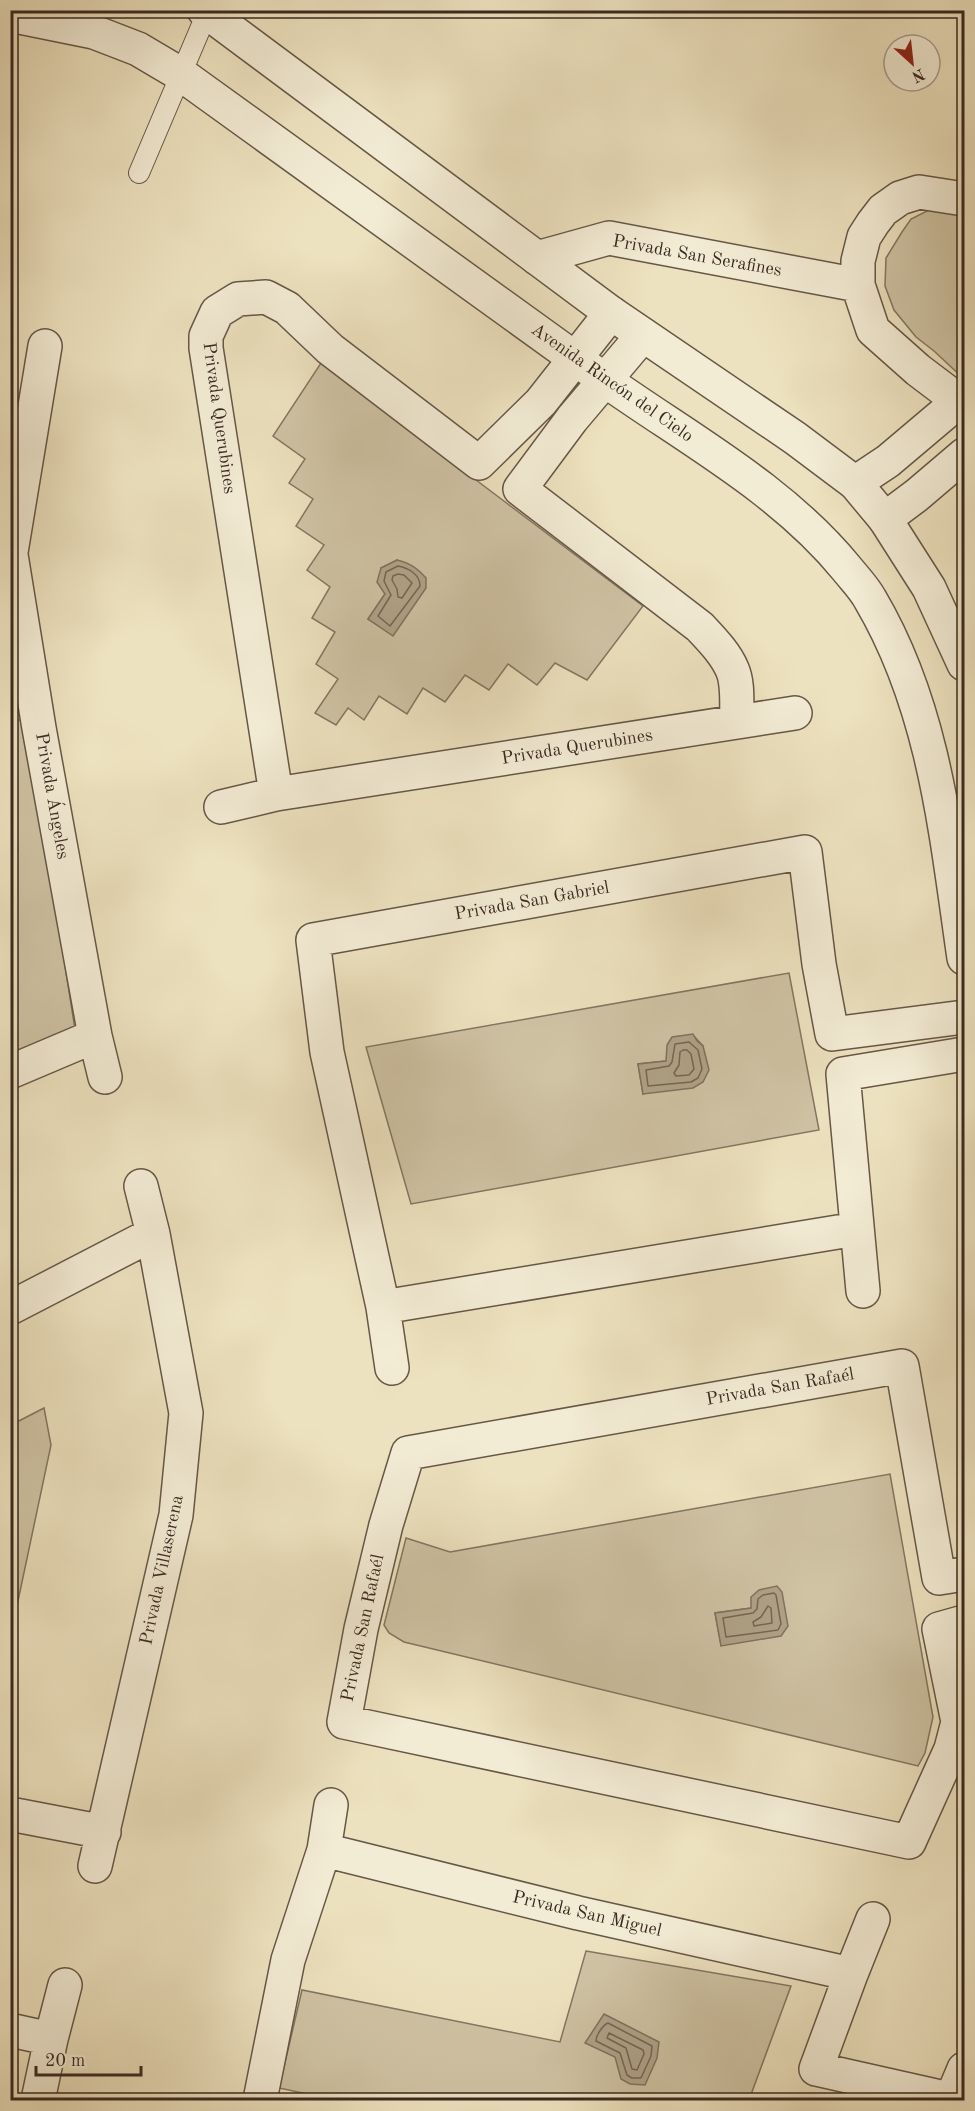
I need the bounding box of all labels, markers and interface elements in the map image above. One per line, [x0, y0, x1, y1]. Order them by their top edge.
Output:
north arrow [882, 33, 942, 93]
text: N [908, 65, 927, 85]
street label: Privada San Serafines [611, 232, 783, 280]
street label: Avenida Rincón del Cielo [528, 320, 696, 446]
street label: Privada Querubines [199, 341, 239, 495]
street label: Privada Querubines [500, 726, 654, 768]
street label: Privada Ángeles [32, 731, 76, 861]
street label: Privada San Gabriel [453, 878, 611, 923]
street label: Privada San Rafaél [704, 1365, 856, 1409]
street label: Privada Villaserena [137, 1493, 187, 1647]
street label: Privada San Rafaél [339, 1553, 387, 1703]
street label: Privada San Miguel [510, 1888, 664, 1940]
scale bar [36, 2039, 141, 2077]
text: 20 m [45, 2052, 85, 2070]

